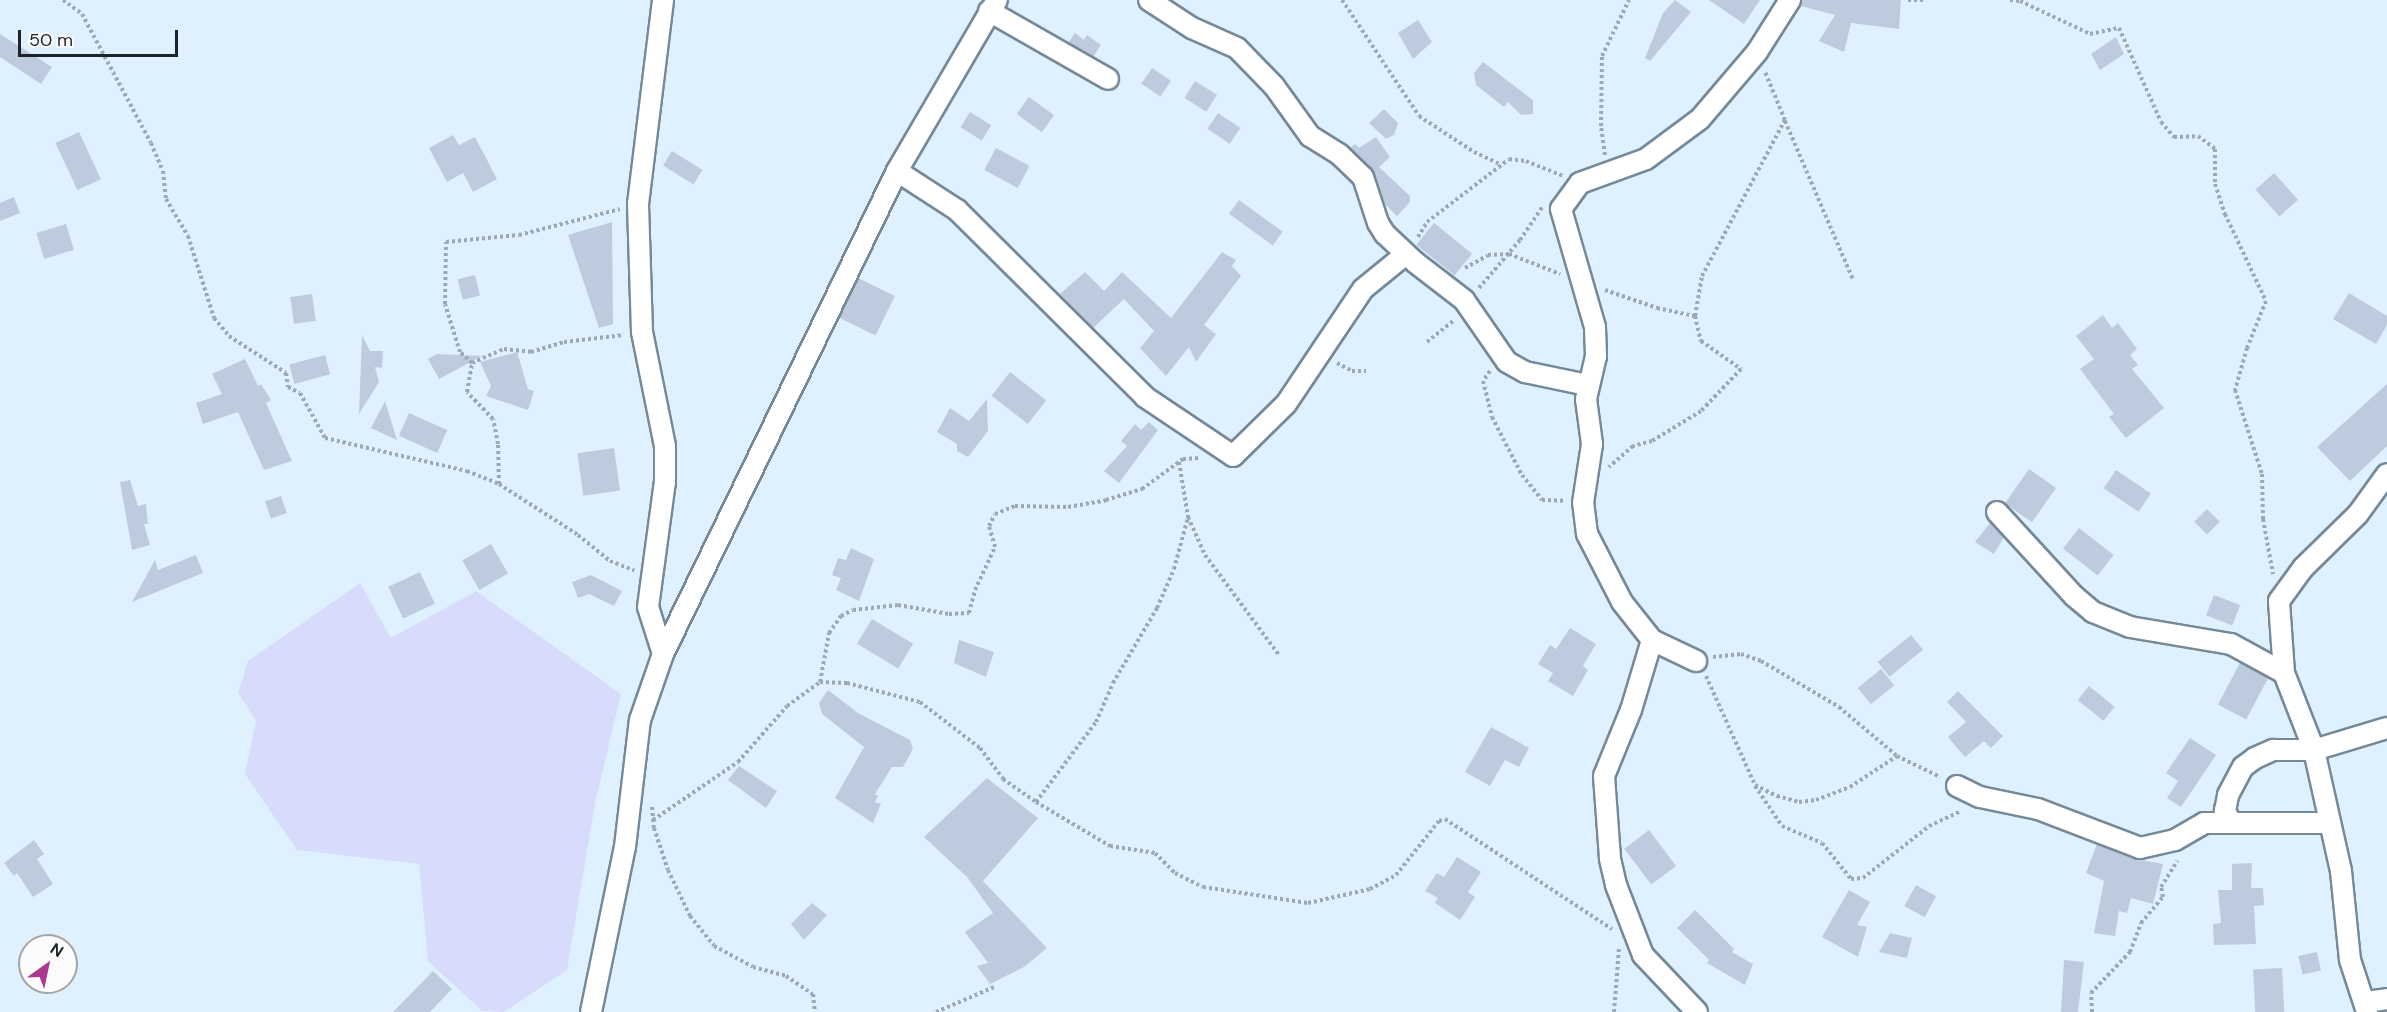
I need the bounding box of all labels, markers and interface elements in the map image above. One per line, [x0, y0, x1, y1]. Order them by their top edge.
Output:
scale bar [21, 18, 182, 56]
text: 50 m [29, 28, 73, 52]
north arrow [18, 934, 78, 994]
text: N [46, 938, 68, 962]

